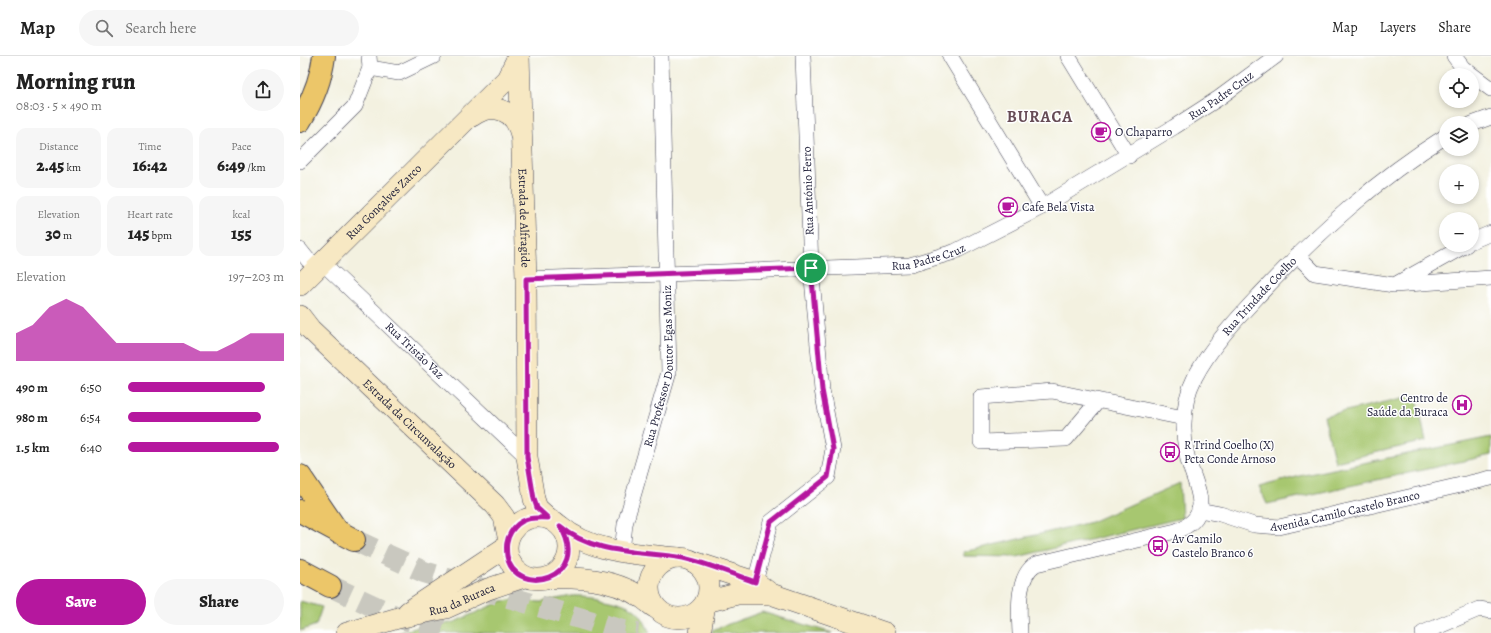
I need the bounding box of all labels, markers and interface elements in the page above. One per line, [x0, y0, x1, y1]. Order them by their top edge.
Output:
search box [79, 10, 359, 46]
text: Map [20, 15, 55, 41]
icon: search [93, 17, 115, 39]
text: Search here [125, 18, 197, 38]
text: Map [1332, 18, 1358, 37]
text: Layers [1380, 18, 1416, 37]
text: Share [1438, 18, 1471, 37]
text: Morning run [16, 67, 136, 97]
street label: Rua Padre Cruz [1185, 67, 1257, 124]
map controls [1439, 68, 1479, 252]
button: locate [1439, 68, 1479, 108]
button: share [242, 69, 284, 111]
text: 08:03 · 5 × 490 m [16, 97, 102, 114]
district label: BURACA [1007, 106, 1073, 128]
button: layers [1439, 116, 1479, 156]
cafe icon: O Chaparro [1090, 121, 1112, 143]
place label: O Chaparro [1115, 124, 1172, 140]
text: Distance [39, 139, 78, 154]
text: Time [139, 139, 161, 154]
text: Pace [231, 139, 252, 154]
street label: Rua António Ferro [798, 146, 818, 236]
text: 2.45 [36, 154, 64, 177]
text: 16:42 [133, 154, 167, 177]
text: 6:49 [217, 154, 245, 177]
text: km [64, 160, 81, 175]
text: /km [245, 160, 266, 175]
street label: Rua Gonçalves Zarco [342, 161, 425, 243]
button: + [1439, 164, 1479, 204]
street label: Estrada de Alfragide [515, 168, 534, 268]
cafe icon: Cafe Bela Vista [997, 196, 1019, 218]
place label: Cafe Bela Vista [1022, 199, 1095, 215]
text: Elevation [38, 207, 80, 222]
text: Heart rate [127, 207, 173, 222]
text: kcal [233, 207, 250, 222]
button: − [1439, 212, 1479, 252]
text: 30 [45, 222, 61, 245]
text: 145 [128, 222, 149, 245]
text: 155 [231, 222, 252, 245]
text: m [61, 228, 72, 243]
text: bpm [149, 228, 172, 243]
street label: Rua Padre Cruz [891, 239, 968, 274]
pin [794, 251, 828, 285]
street label: Rua Trindade Coelho [1218, 253, 1300, 339]
icon: arrive [800, 257, 822, 279]
text: Elevation [16, 268, 66, 285]
text: 197–203 m [228, 268, 284, 285]
street label: Rua Professor Doutor Egas Moniz [640, 285, 677, 449]
street label: Rua Tristão Vaz [382, 319, 448, 382]
street label: Estrada da Circunvalação [359, 375, 460, 472]
text: 490 m [16, 379, 48, 396]
text: 6:50 [80, 379, 102, 396]
place label: Centro de Saúde da Buraca [1367, 390, 1448, 420]
hospital icon: Centro de Saúde da Buraca [1451, 394, 1473, 416]
text: 980 m [16, 409, 48, 426]
text: 6:54 [80, 409, 101, 426]
place label: R Trind Coelho (X) Pcta Conde Arnoso [1184, 437, 1276, 467]
text: 1.5 km [16, 439, 50, 456]
text: 6:40 [80, 439, 102, 456]
bus stop icon: R Trind Coelho (X) Pcta Conde Arnoso [1159, 441, 1181, 463]
street label: Avenida Camilo Castelo Branco [1269, 487, 1421, 535]
place label: Av Camilo Castelo Branco 6 [1171, 531, 1253, 561]
bus stop icon: Av Camilo Castelo Branco 6 [1147, 535, 1169, 557]
button: Save [16, 579, 146, 625]
button: Share [154, 579, 284, 625]
street label: Rua da Buraca [427, 579, 497, 619]

